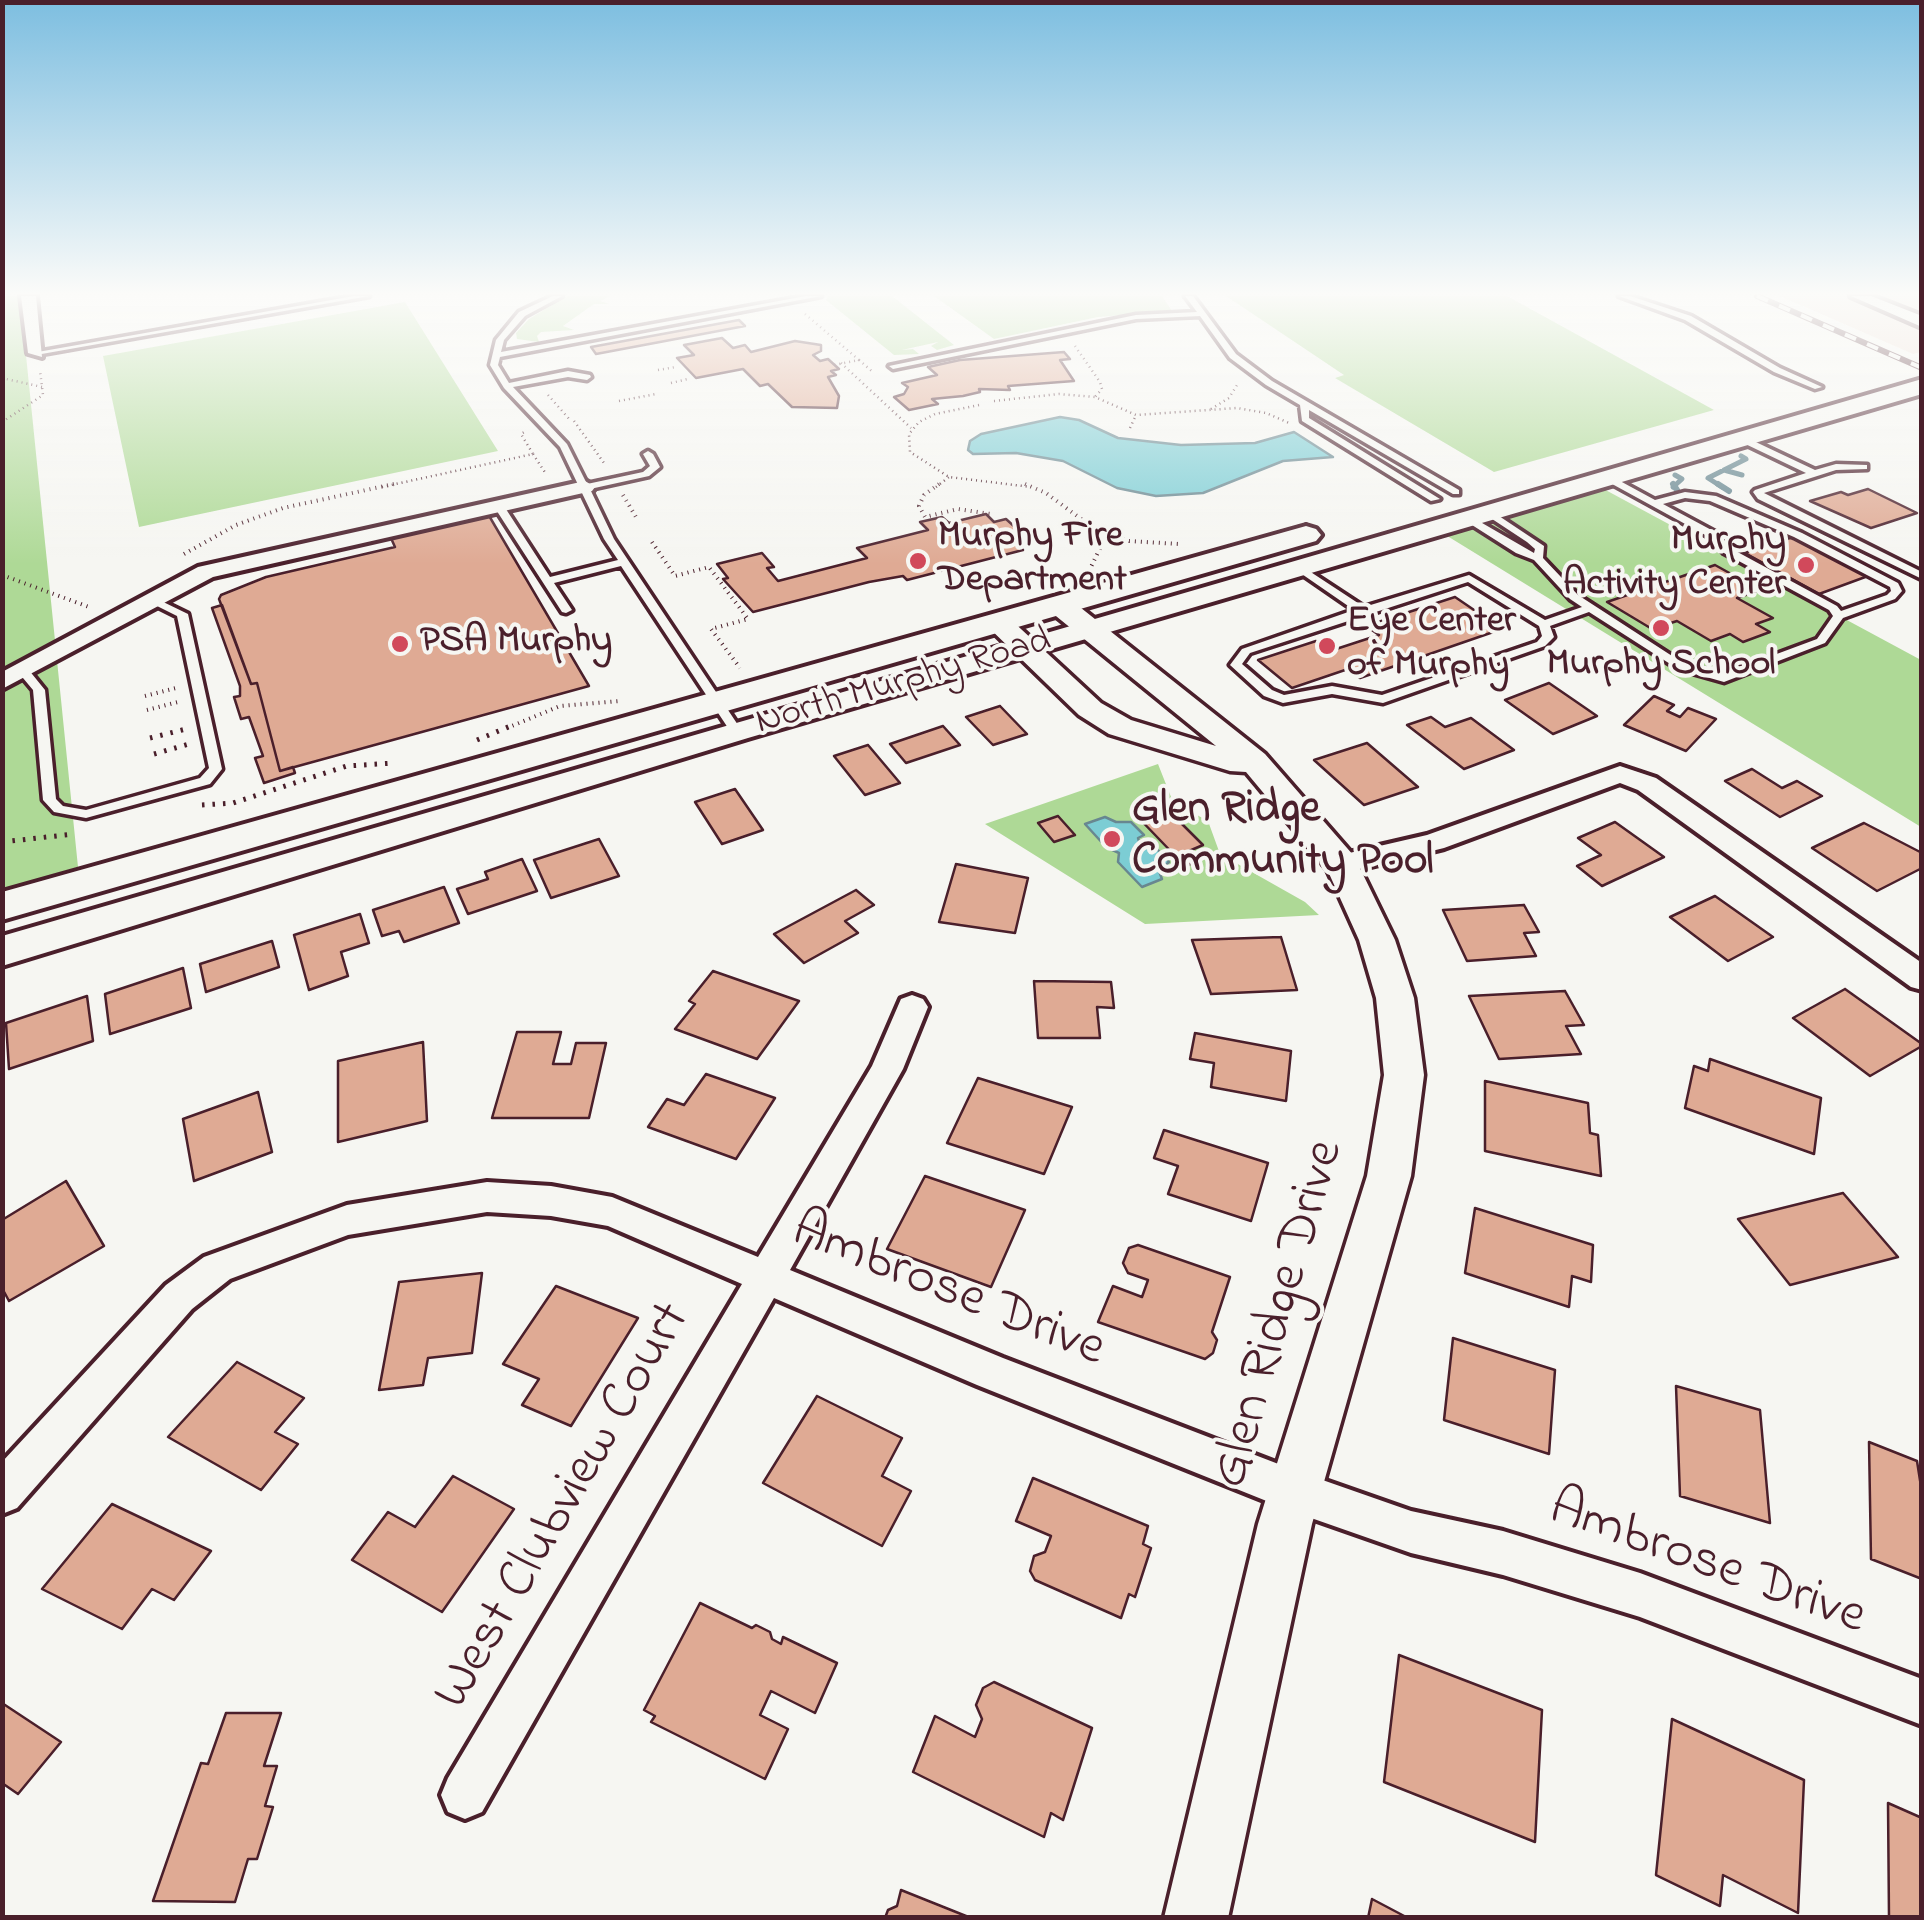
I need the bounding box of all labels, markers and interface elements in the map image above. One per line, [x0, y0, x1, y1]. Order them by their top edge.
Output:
place label: Murphy Fire Department [938, 516, 1127, 606]
place label: Murphy Activity Center [1563, 520, 1786, 610]
marker: Murphy Fire Department [907, 550, 929, 572]
marker: Murphy Activity Center [1795, 554, 1817, 576]
place label: Eye Center of Murphy [1347, 601, 1516, 690]
marker: Murphy School [1650, 617, 1672, 639]
street label: North Murphy Road [751, 620, 1057, 748]
place label: PSA Murphy [420, 621, 612, 667]
marker: PSA Murphy [389, 633, 411, 655]
marker: Eye Center of Murphy [1316, 635, 1338, 657]
place label: Murphy School [1547, 644, 1775, 690]
place label: Glen Ridge Community Pool [1132, 786, 1434, 892]
marker: Glen Ridge Community Pool [1101, 828, 1123, 850]
street label: Glen Ridge Drive [1201, 1134, 1363, 1496]
street label: Ambrose Drive [781, 1200, 1113, 1386]
street label: West Clubview Court [423, 1293, 709, 1723]
street label: Ambrose Drive [1539, 1478, 1873, 1654]

